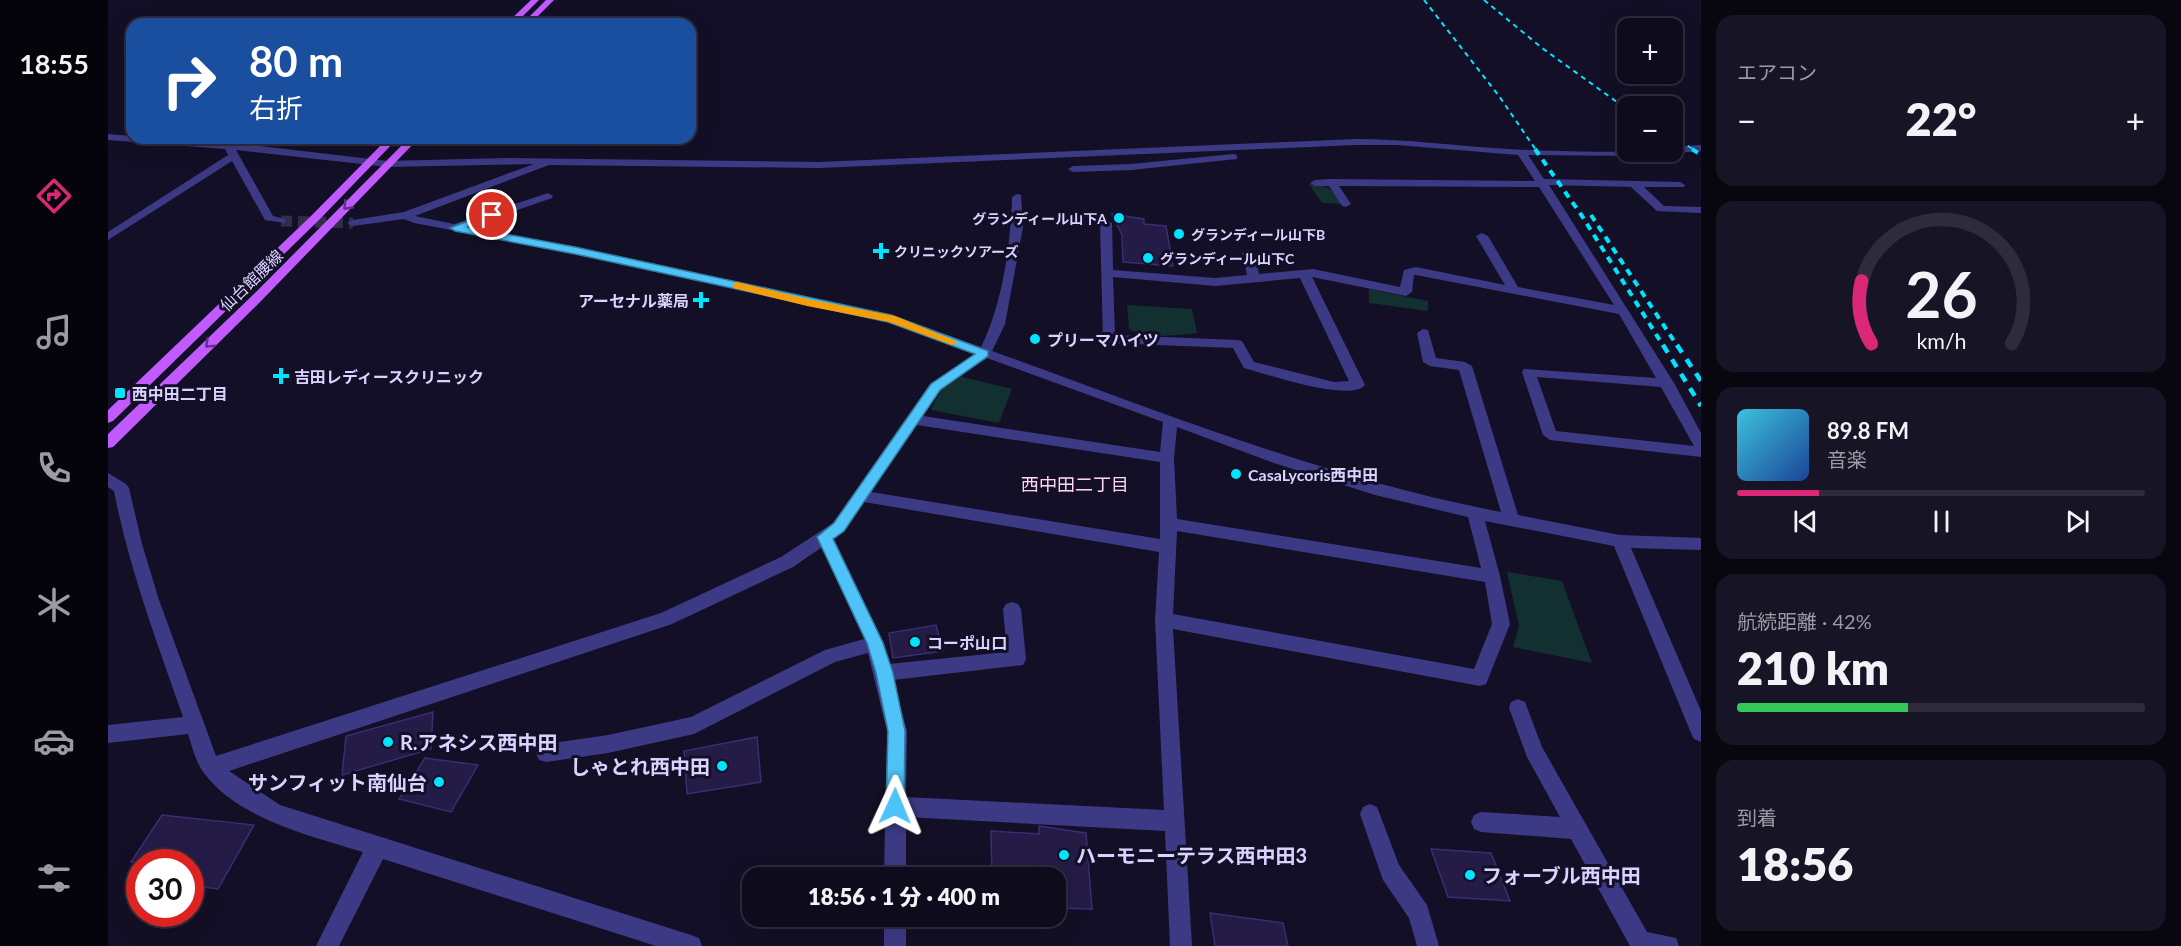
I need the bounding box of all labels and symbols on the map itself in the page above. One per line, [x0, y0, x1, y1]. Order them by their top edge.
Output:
pin [466, 189, 517, 240]
one-way arrow [344, 199, 355, 210]
place label: グランディール山下A [972, 210, 1107, 227]
marker: グランディール山下A [1112, 211, 1126, 225]
place label: グランディール山下B [1191, 226, 1325, 243]
marker: グランディール山下B [1172, 227, 1186, 241]
marker: クリニックソアーズ [872, 242, 890, 260]
place label: クリニックソアーズ [894, 243, 1018, 260]
street label: 仙台館腰線 [216, 245, 286, 315]
place label: グランディール山下C [1160, 250, 1295, 267]
marker: グランディール山下C [1141, 251, 1155, 265]
place label: アーセナル薬局 [578, 291, 689, 310]
marker: アーセナル薬局 [694, 293, 708, 307]
place label: プリーマハイツ [1047, 330, 1159, 349]
marker: プリーマハイツ [1028, 332, 1042, 346]
one-way arrow [206, 336, 217, 347]
marker: 吉田レディースクリニック [272, 367, 290, 385]
place label: 吉田レディースクリニック [294, 367, 484, 386]
place label: 西中田二丁目 [132, 384, 228, 403]
marker: 西中田二丁目 [113, 386, 127, 400]
place label: CasaLycoris西中田 [1248, 465, 1379, 484]
marker: CasaLycoris西中田 [1229, 467, 1243, 481]
district label: 西中田二丁目 [1021, 473, 1129, 495]
place label: コーポ山口 [927, 633, 1007, 652]
marker: コーポ山口 [908, 635, 922, 649]
place label: R.アネシス西中田 [400, 730, 558, 754]
marker: R.アネシス西中田 [381, 735, 395, 749]
place label: しゃとれ西中田 [570, 754, 710, 778]
marker: しゃとれ西中田 [715, 759, 729, 773]
place label: サンフィット南仙台 [248, 770, 427, 794]
position arrow [863, 774, 927, 838]
marker: サンフィット南仙台 [432, 775, 446, 789]
place label: ハーモニーテラス西中田3 [1076, 843, 1307, 867]
marker: ハーモニーテラス西中田3 [1057, 848, 1071, 862]
speed limit sign: 30 [126, 849, 204, 927]
place label: フォーブル西中田 [1482, 863, 1641, 887]
marker: フォーブル西中田 [1463, 868, 1477, 882]

